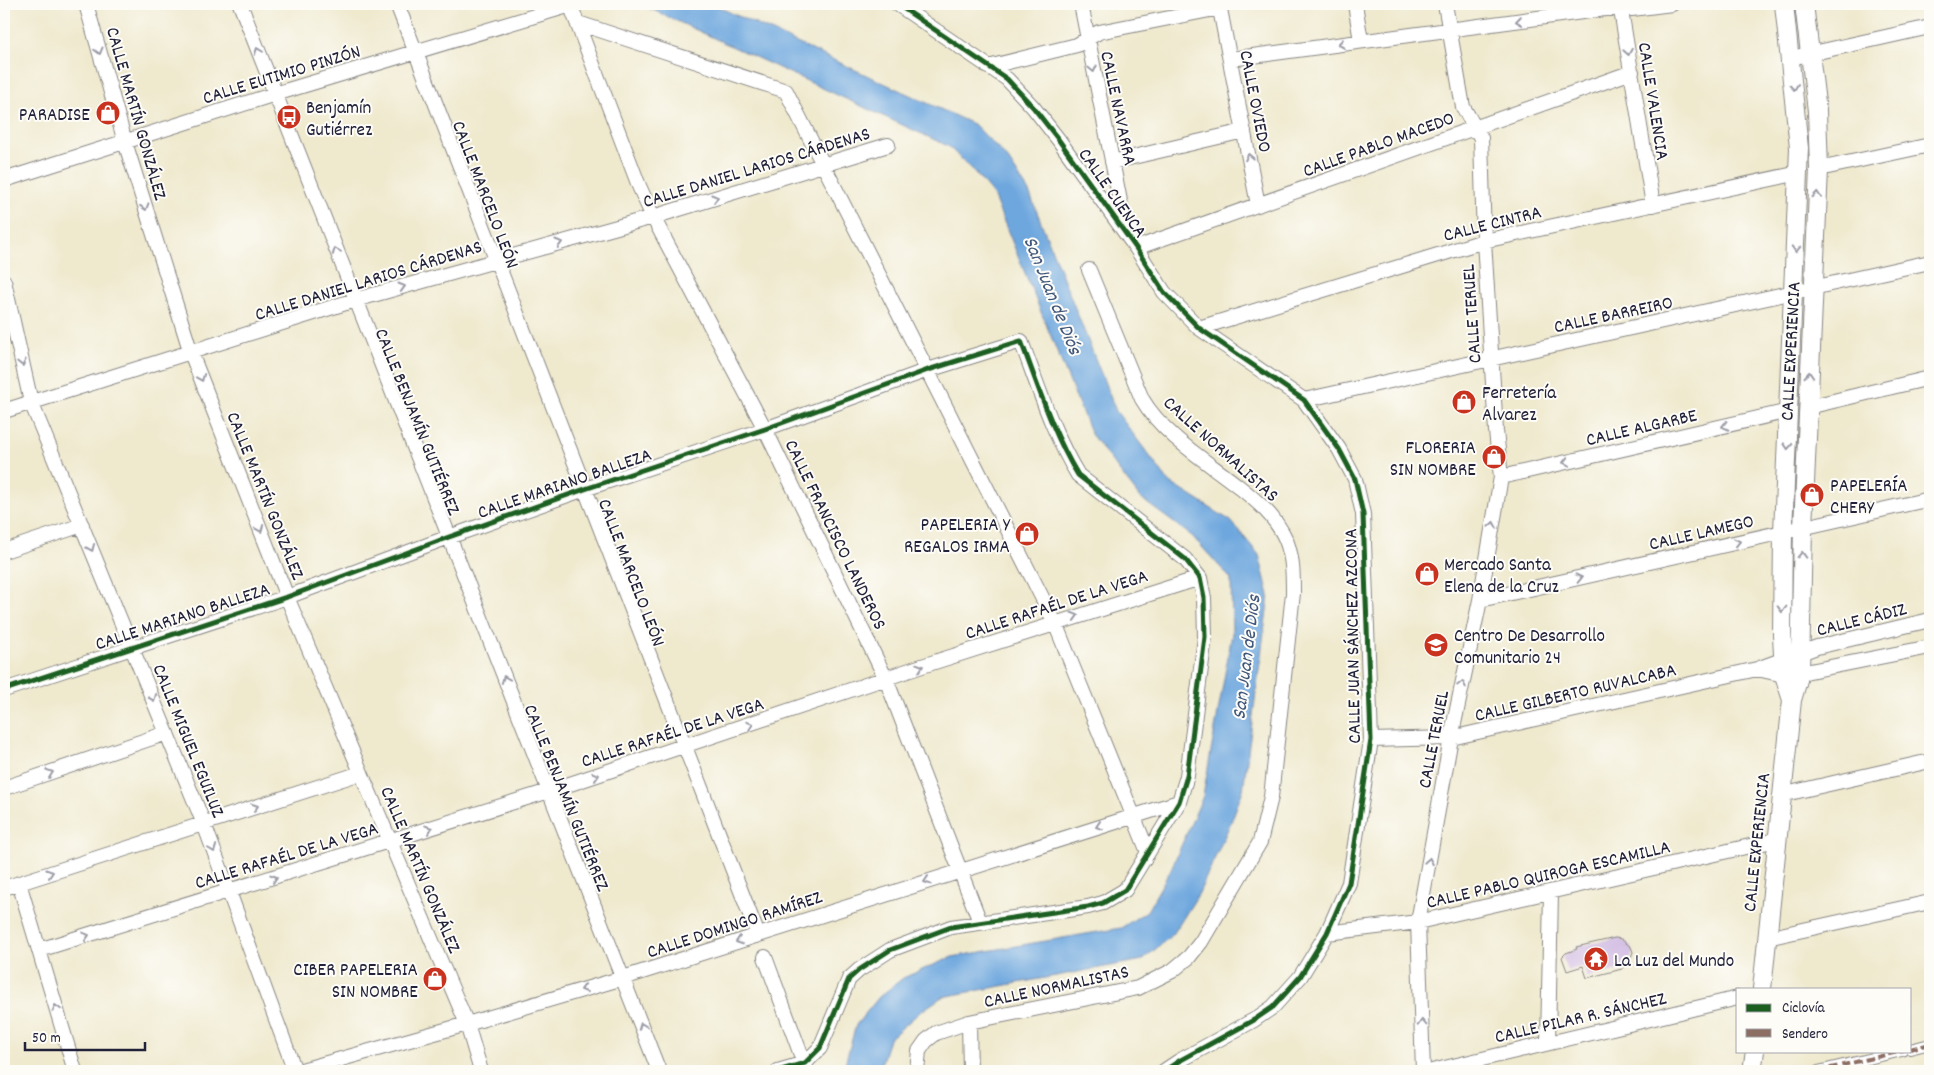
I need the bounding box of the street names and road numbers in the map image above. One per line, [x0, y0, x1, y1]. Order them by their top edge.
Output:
street label: CALLE MARTÍN GONZÁLEZ [97, 24, 172, 204]
street label: CALLE EUTIMIO PINZÓN [200, 39, 364, 113]
street label: CALLE VALENCIA [1629, 41, 1674, 163]
street label: CALLE OVIEDO [1230, 48, 1277, 155]
street label: CALLE NAVARRA [1091, 49, 1142, 168]
street label: CALLE PABLO MACEDO [1300, 106, 1459, 186]
street label: CALLE MARCELO LEÓN [443, 118, 524, 273]
street label: CALLE DANIEL LARIOS CÁRDENAS [640, 122, 874, 217]
street label: CALLE CUENCA [1070, 143, 1152, 245]
street label: CALLE CINTRA [1441, 200, 1545, 251]
street label: CALLE DANIEL LARIOS CÁRDENAS [252, 235, 486, 330]
street label: CALLE TERUEL [1457, 263, 1490, 364]
street label: CALLE EXPERIENCIA [1775, 281, 1810, 422]
street label: CALLE BARREIRO [1552, 291, 1676, 342]
street label: CALLE BENJAMÍN GUTIÉRREZ [366, 325, 466, 520]
street label: CALLE NORMALISTAS [1156, 391, 1284, 510]
street label: CALLE ALGARBE [1584, 403, 1700, 455]
street label: CALLE MARTÍN GONZÁLEZ [218, 408, 310, 585]
street label: CALLE FRANCISCO LANDEROS [776, 436, 892, 635]
street label: CALLE MARIANO BALLEZA [475, 443, 656, 528]
street label: CALLE MARCELO LEÓN [589, 496, 670, 651]
street label: CALLE LAMEGO [1647, 509, 1757, 560]
street label: CALLE JUAN SÁNCHEZ AZCONA [1339, 528, 1370, 744]
street label: CALLE RAFAÉL DE LA VEGA [962, 564, 1152, 649]
street label: CALLE MARIANO BALLEZA [92, 577, 274, 659]
street label: CALLE CÁDIZ [1814, 597, 1910, 646]
street label: CALLE GILBERTO RUVALCABA [1472, 658, 1679, 731]
street label: CALLE MIGUEL EGUILUZ [144, 661, 230, 823]
street label: CALLE TERUEL [1413, 688, 1458, 791]
street label: CALLE RAFAÉL DE LA VEGA [578, 692, 768, 777]
street label: CALLE BENJAMÍN GUTIÉRREZ [515, 701, 615, 896]
street label: CALLE EXPERIENCIA [1738, 772, 1779, 913]
street label: CALLE MARTÍN GONZÁLEZ [371, 783, 466, 958]
street label: CALLE RAFAÉL DE LA VEGA [192, 817, 382, 898]
street label: CALLE PABLO QUIROGA ESCAMILLA [1424, 835, 1673, 918]
street label: CALLE DOMINGO RAMÍREZ [644, 885, 827, 967]
street label: CALLE NORMALISTAS [982, 960, 1132, 1017]
street label: CALLE PILAR R. SÁNCHEZ [1492, 986, 1670, 1052]

